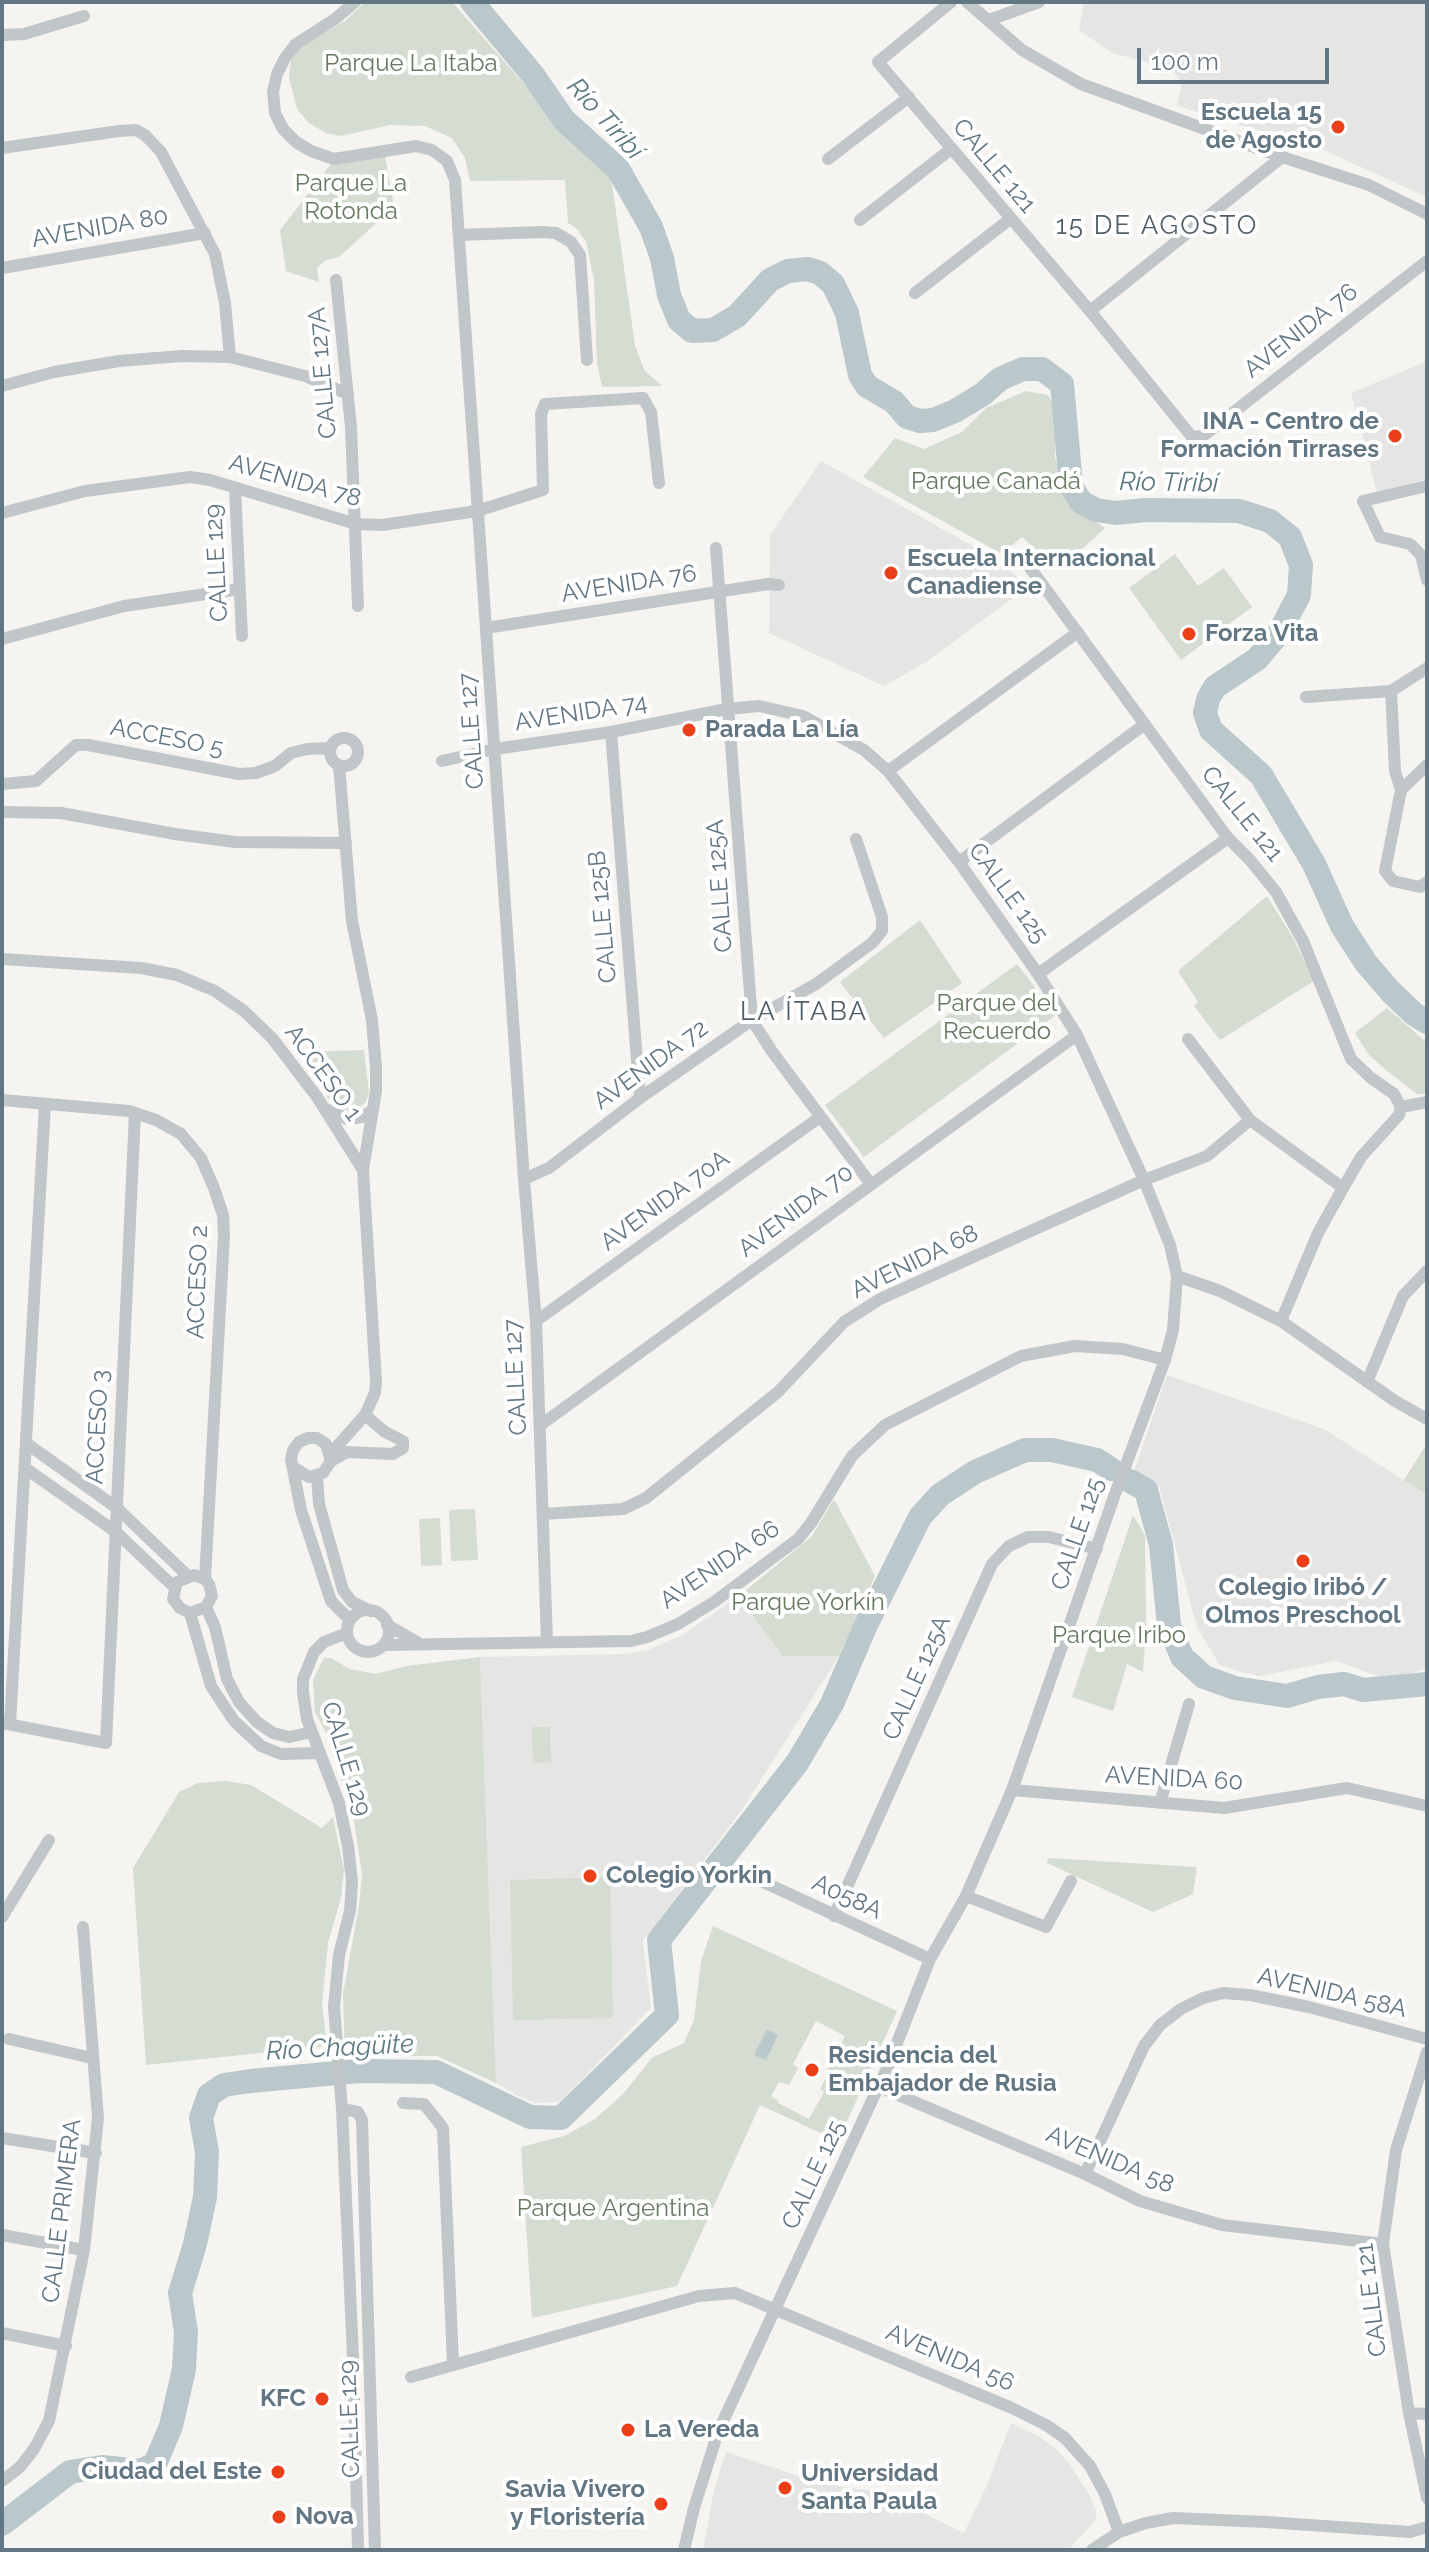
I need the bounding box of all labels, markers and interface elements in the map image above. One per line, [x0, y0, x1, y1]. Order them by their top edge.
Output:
scale bar [1141, 32, 1333, 82]
text: 100 m [1151, 47, 1219, 76]
park label: Parque La Itaba [324, 50, 498, 78]
water label: Río Tiribí [560, 72, 650, 166]
place label: Escuela 15 de Agosto [1201, 99, 1322, 155]
street label: CALLE 121 [946, 113, 1042, 219]
marker: Escuela 15 de Agosto [1329, 118, 1347, 136]
park label: Parque La Rotonda [295, 170, 407, 226]
street label: AVENIDA 80 [30, 202, 170, 254]
district label: 15 DE AGOSTO [1056, 210, 1258, 242]
street label: AVENIDA 76 [1238, 278, 1364, 384]
street label: CALLE 127A [303, 306, 343, 440]
place label: INA - Centro de Formación Tirrases [1160, 408, 1379, 464]
marker: INA - Centro de Formación Tirrases [1386, 427, 1404, 445]
street label: AVENIDA 78 [226, 448, 364, 514]
water label: Río Tiribí [1119, 467, 1219, 499]
park label: Parque Canadá [911, 468, 1081, 496]
street label: CALLE 129 [200, 503, 234, 623]
place label: Escuela Internacional Canadiense [907, 545, 1155, 601]
street label: AVENIDA 76 [559, 559, 699, 609]
marker: Escuela Internacional Canadiense [882, 564, 900, 582]
place label: Forza Vita [1205, 620, 1319, 648]
marker: Forza Vita [1180, 625, 1198, 643]
street label: CALLE 127 [454, 672, 490, 790]
street label: AVENIDA 74 [513, 688, 649, 738]
street label: ACCESO 5 [108, 713, 226, 763]
place label: Parada La Lía [705, 716, 859, 744]
marker: Parada La Lía [680, 721, 698, 739]
street label: CALLE 121 [1195, 761, 1289, 867]
street label: CALLE 125A [701, 819, 739, 953]
street label: CALLE 125 [962, 837, 1054, 949]
street label: CALLE 125B [583, 849, 623, 985]
park label: Parque del Recuerdo [937, 990, 1057, 1046]
district label: LA ÍTABA [740, 996, 868, 1028]
street label: AVENIDA 72 [588, 1014, 714, 1116]
street label: ACCESO 1 [278, 1019, 368, 1127]
street label: AVENIDA 70A [595, 1145, 735, 1257]
street label: AVENIDA 70 [733, 1158, 859, 1264]
street label: AVENIDA 68 [847, 1219, 983, 1305]
street label: ACCESO 2 [182, 1224, 214, 1340]
street label: CALLE 127 [499, 1318, 533, 1436]
street label: ACCESO 3 [81, 1369, 115, 1485]
street label: CALLE 125 [1045, 1474, 1111, 1594]
street label: AVENIDA 66 [655, 1514, 785, 1616]
marker: Colegio Iribó / Olmos Preschool [1294, 1552, 1312, 1570]
place label: Colegio Iribó / Olmos Preschool [1205, 1574, 1401, 1630]
park label: Parque Yorkín [731, 1589, 885, 1617]
street label: CALLE 125A [877, 1611, 957, 1745]
park label: Parque Iribo [1052, 1622, 1186, 1650]
street label: CALLE 129 [315, 1698, 377, 1820]
street label: AVENIDA 60 [1104, 1761, 1244, 1797]
place label: Colegio Yorkin [606, 1862, 772, 1890]
marker: Colegio Yorkin [581, 1867, 599, 1885]
street label: A058A [807, 1868, 887, 1926]
street label: AVENIDA 58A [1255, 1962, 1409, 2024]
water label: Río Chagüite [265, 2029, 415, 2067]
place label: Residencia del Embajador de Rusia [828, 2042, 1057, 2098]
marker: Residencia del Embajador de Rusia [803, 2061, 821, 2079]
street label: CALLE 125 [776, 2116, 852, 2234]
street label: CALLE PRIMERA [36, 2117, 88, 2305]
street label: AVENIDA 58 [1042, 2120, 1178, 2200]
park label: Parque Argentina [517, 2195, 709, 2223]
street label: CALLE 121 [1351, 2242, 1393, 2358]
street label: AVENIDA 56 [881, 2318, 1019, 2398]
street label: CALLE 129 [334, 2360, 366, 2478]
place label: KFC [260, 2385, 306, 2413]
marker: KFC [313, 2390, 331, 2408]
place label: La Vereda [644, 2416, 759, 2444]
marker: La Vereda [619, 2421, 637, 2439]
place label: Ciudad del Este [81, 2458, 262, 2486]
place label: Universidad Santa Paula [801, 2460, 939, 2516]
marker: Ciudad del Este [269, 2463, 287, 2481]
place label: Savia Vivero y Floristería [505, 2476, 645, 2532]
marker: Universidad Santa Paula [776, 2479, 794, 2497]
marker: Savia Vivero y Floristería [652, 2495, 670, 2513]
place label: Nova [295, 2503, 354, 2531]
marker: Nova [270, 2508, 288, 2526]

